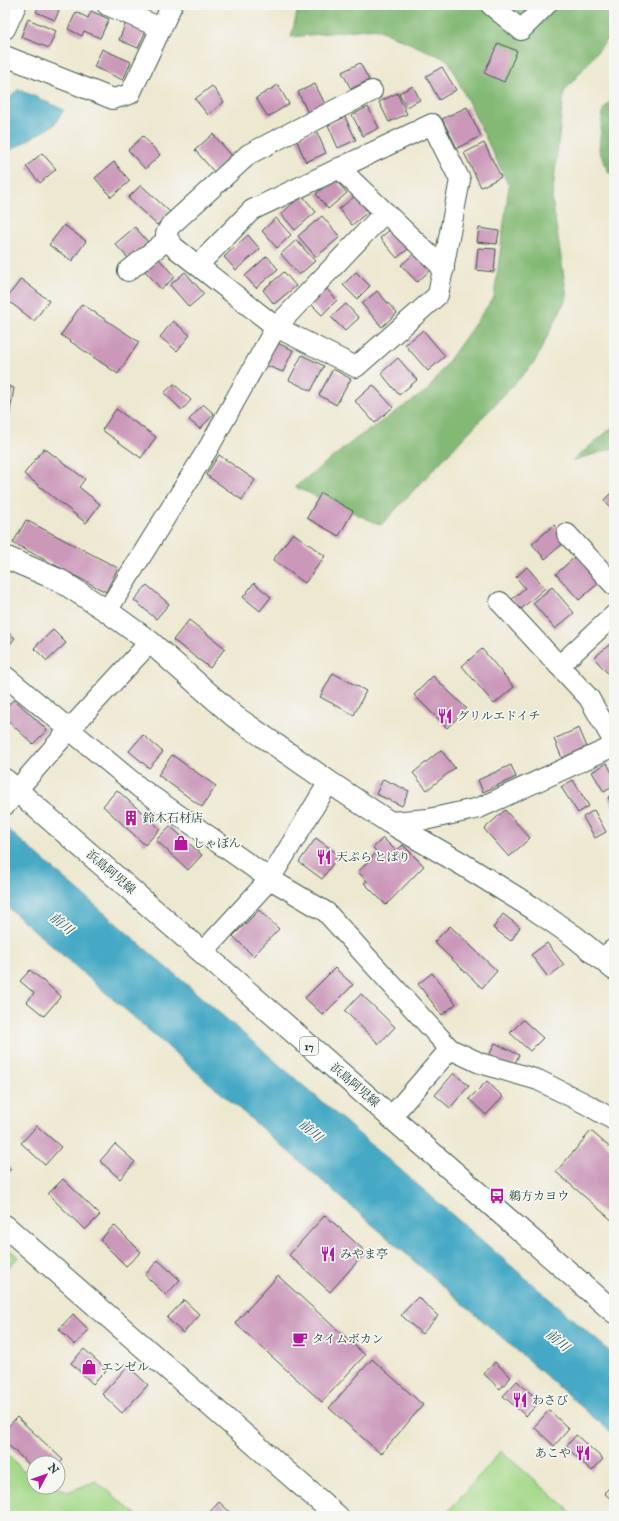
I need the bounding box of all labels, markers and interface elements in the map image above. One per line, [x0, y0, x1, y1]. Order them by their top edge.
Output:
restaurant icon: グリルエドイチ [436, 707, 454, 725]
place label: グリルエドイチ [457, 709, 540, 724]
building icon: 鈴木石材店 [122, 809, 140, 827]
place label: 鈴木石材店 [142, 811, 203, 826]
shop icon: しゃぼん [172, 834, 190, 852]
place label: しゃぼん [193, 836, 241, 851]
street label: 浜島阿児線 [83, 847, 138, 898]
restaurant icon: 天ぷら とばり [315, 848, 333, 866]
place label: 天ぷら とばり [336, 850, 411, 865]
water label: 前川 [46, 909, 78, 940]
road number: 17 [300, 1037, 318, 1055]
street label: 浜島阿児線 [327, 1060, 382, 1111]
water label: 前川 [295, 1116, 327, 1147]
bus stop icon: 鵜方カヨウ [488, 1187, 506, 1205]
place label: 鵜方カヨウ [509, 1189, 569, 1204]
restaurant icon: みやま亭 [319, 1245, 337, 1263]
place label: みやま亭 [340, 1247, 388, 1262]
water label: 前川 [542, 1326, 574, 1357]
cafe icon: タイムボカン [291, 1330, 309, 1348]
place label: タイムボカン [312, 1332, 384, 1347]
shop icon: エンゼル [80, 1358, 98, 1376]
place label: エンゼル [101, 1360, 149, 1375]
restaurant icon: わさび [511, 1391, 529, 1409]
place label: わさび [532, 1393, 568, 1408]
restaurant icon: あこや [574, 1444, 592, 1462]
place label: あこや [535, 1446, 571, 1461]
north arrow [26, 1455, 66, 1495]
text: N [44, 1460, 62, 1478]

